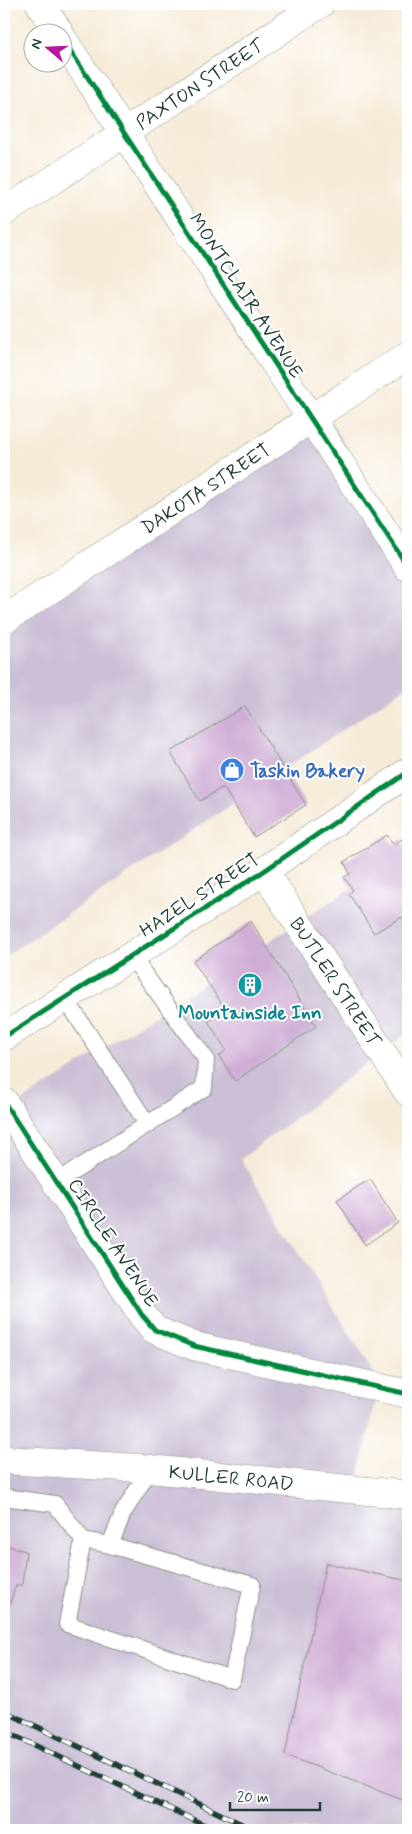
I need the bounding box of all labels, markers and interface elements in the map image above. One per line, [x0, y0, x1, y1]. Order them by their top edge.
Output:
north arrow [22, 22, 72, 72]
street label: PAXTON STREET [131, 33, 270, 136]
text: N [27, 37, 47, 51]
street label: MONTCLAIR AVENUE [183, 208, 309, 383]
street label: DAKOTA STREET [137, 438, 276, 541]
shop icon: Taskin Bakery [219, 757, 245, 783]
place label: Taskin Bakery [250, 759, 365, 784]
street label: HAZEL STREET [135, 847, 265, 943]
street label: BUTLER STREET [283, 913, 387, 1053]
building icon: Mountainside Inn [237, 972, 263, 998]
place label: Mountainside Inn [178, 1001, 322, 1026]
street label: CIRCLE AVENUE [62, 1174, 164, 1312]
street label: KULLER ROAD [168, 1460, 295, 1497]
scale bar [230, 1779, 320, 1811]
text: 20 m [237, 1788, 269, 1808]

